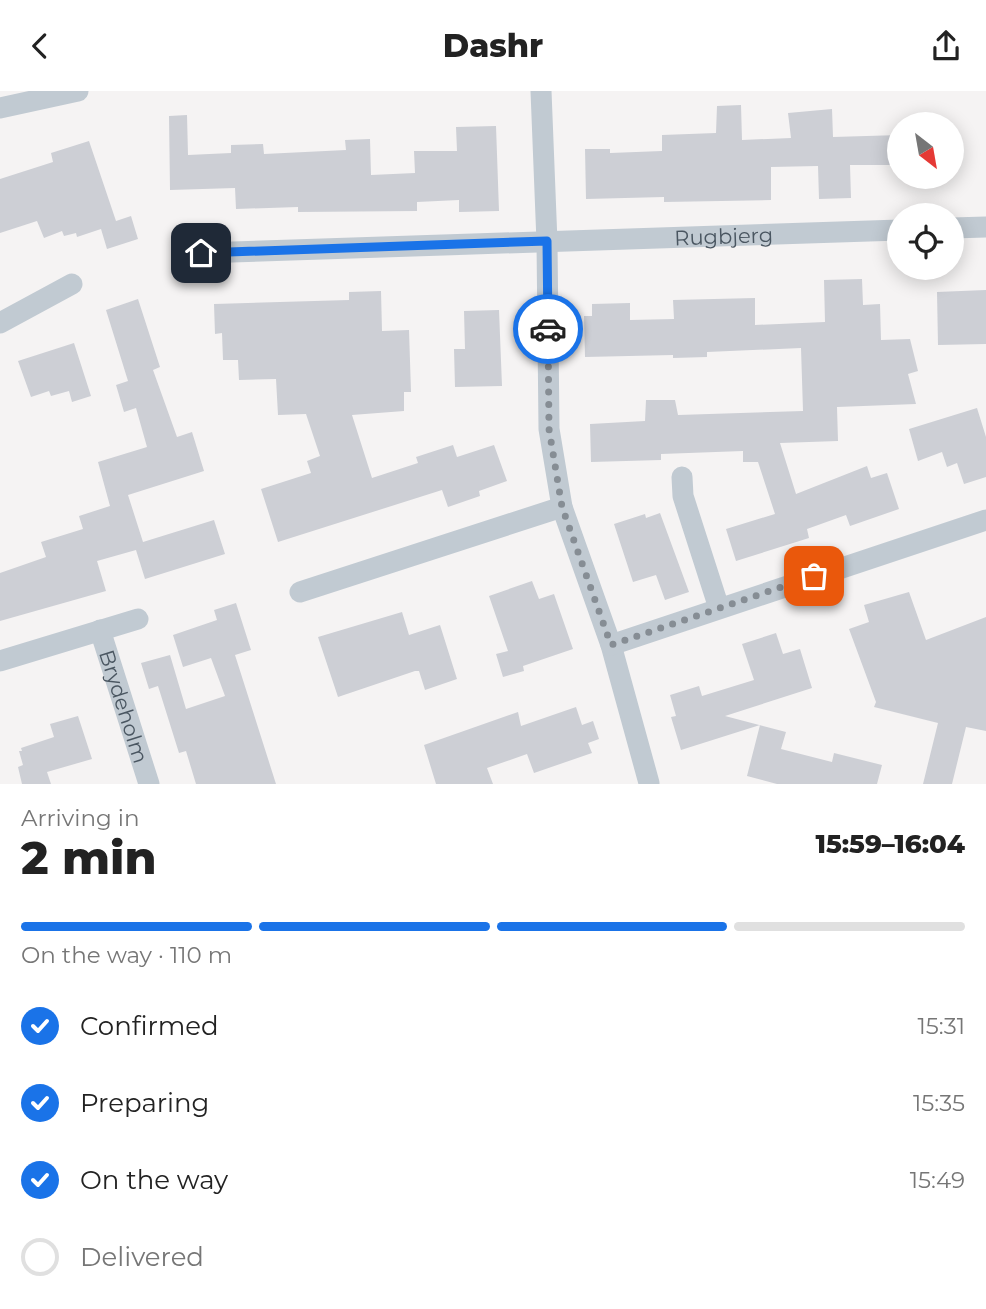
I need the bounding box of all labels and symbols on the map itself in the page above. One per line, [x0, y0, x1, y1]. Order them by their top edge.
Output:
north arrow [887, 112, 964, 189]
street label: Rugbjerg [674, 222, 774, 250]
pin [171, 223, 231, 283]
courier [513, 294, 583, 364]
pin [784, 546, 844, 606]
street label: Brydeholm [95, 646, 154, 766]

